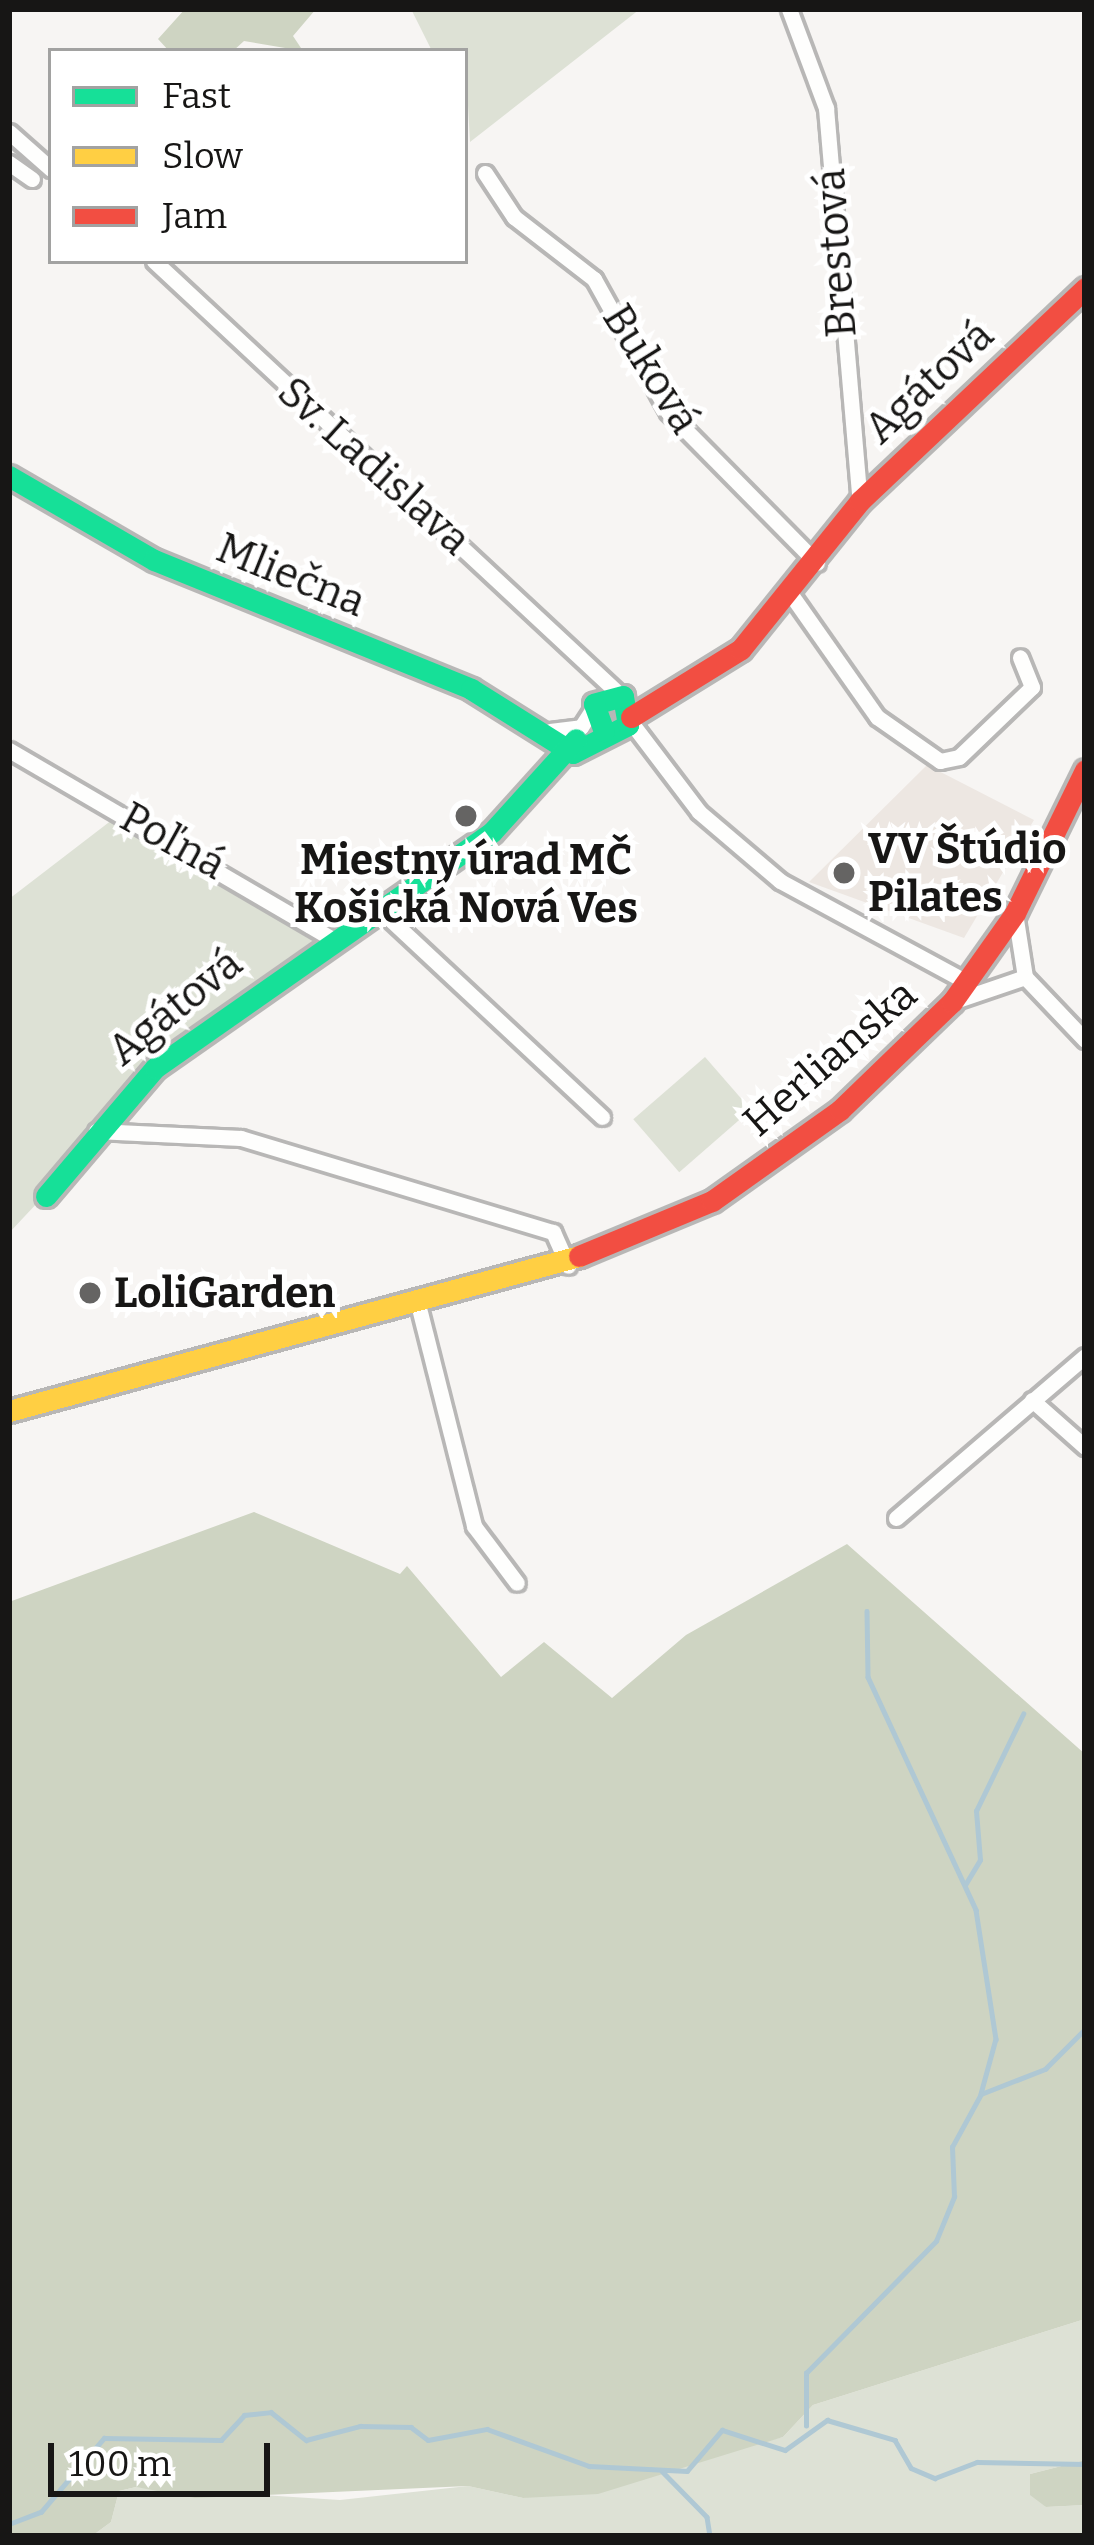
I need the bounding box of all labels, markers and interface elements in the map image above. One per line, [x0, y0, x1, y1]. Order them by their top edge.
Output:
legend [48, 48, 468, 264]
text: Fast [162, 74, 231, 118]
text: Slow [162, 134, 243, 178]
street label: Brestová [805, 167, 867, 339]
text: Jam [162, 194, 227, 238]
street label: Buková [592, 295, 710, 443]
street label: Agátová [854, 310, 1004, 454]
street label: Sv. Ladislava [268, 367, 480, 565]
street label: Mliečna [209, 522, 373, 628]
street label: Poľná [112, 792, 234, 890]
marker: Miestny úrad MČ Košická Nová Ves [453, 803, 479, 829]
place label: VV Štúdio Pilates [868, 824, 1066, 922]
place label: Miestny úrad MČ Košická Nová Ves [294, 835, 638, 934]
marker: VV Štúdio Pilates [831, 860, 857, 886]
street label: Agátová [98, 938, 252, 1076]
street label: Herlianska [733, 969, 927, 1147]
place label: LoliGarden [114, 1268, 335, 1318]
marker: LoliGarden [77, 1280, 103, 1306]
scale bar [54, 2419, 276, 2493]
text: 100 m [69, 2442, 171, 2486]

